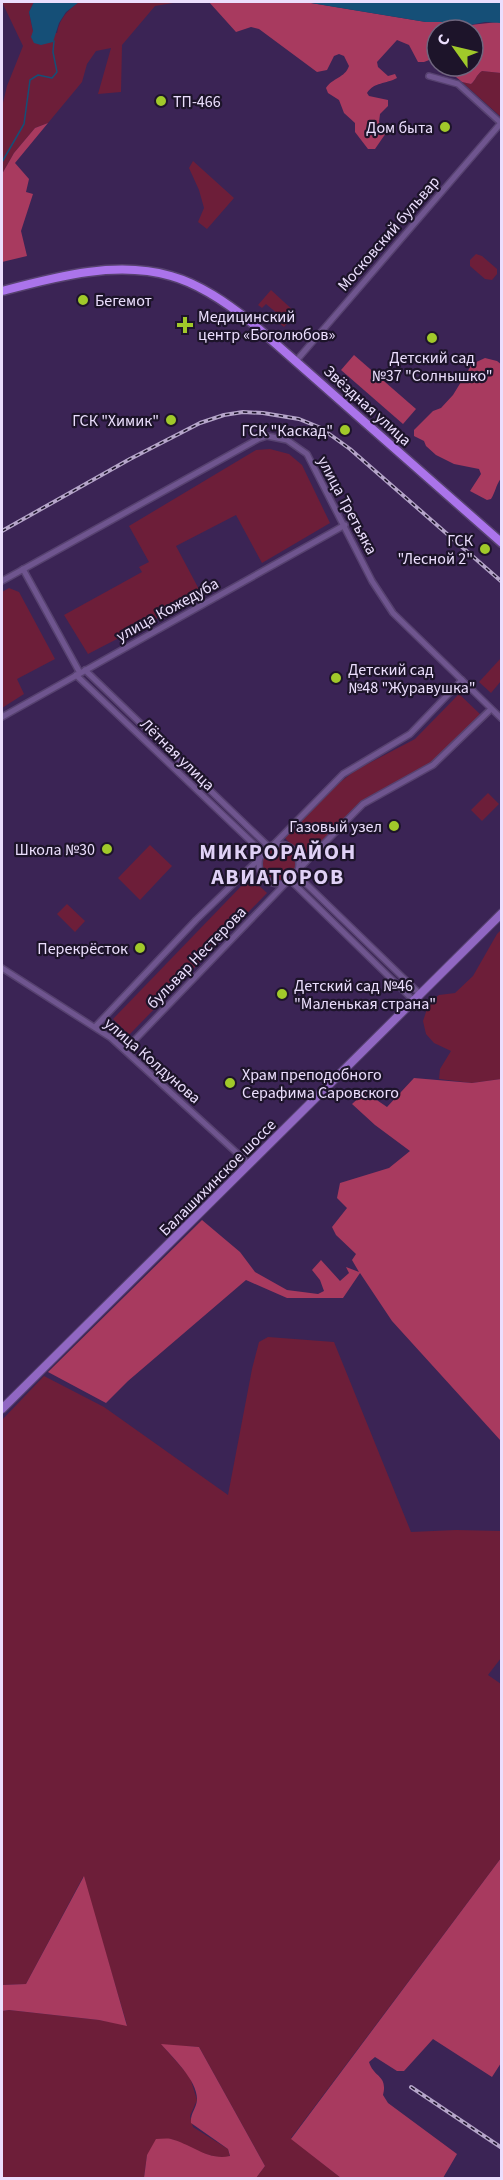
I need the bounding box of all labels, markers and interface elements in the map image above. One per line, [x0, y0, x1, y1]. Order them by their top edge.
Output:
north arrow [425, 18, 485, 78]
text: С [432, 30, 455, 50]
place label: ТП-466 [173, 91, 221, 113]
marker: ТП-466 [154, 94, 168, 108]
place label: Дом быта [366, 117, 433, 139]
marker: Дом быта [438, 120, 452, 134]
street label: Московский бульвар [333, 171, 445, 296]
place label: Бегемот [95, 290, 152, 312]
marker: Бегемот [76, 293, 90, 307]
place label: Медицинский центр «Боголюбов» [198, 306, 335, 346]
marker: Медицинский центр «Боголюбов» [176, 316, 194, 334]
marker: Детский сад №37 "Солнышко" [425, 331, 439, 345]
place label: Детский сад №37 "Солнышко" [372, 347, 492, 387]
street label: Звёздная улица [319, 360, 416, 451]
place label: ГСК "Химик" [72, 410, 159, 432]
marker: ГСК "Химик" [164, 413, 178, 427]
place label: ГСК "Каскад" [242, 420, 333, 442]
marker: ГСК "Каскад" [338, 423, 352, 437]
street label: улица Третьяка [312, 452, 382, 559]
place label: ГСК "Лесной 2" [398, 530, 474, 570]
marker: ГСК "Лесной 2" [478, 542, 492, 556]
street label: улица Кожедуба [112, 573, 223, 647]
place label: Детский сад №48 "Журавушка" [348, 659, 476, 699]
marker: Детский сад №48 "Журавушка" [329, 671, 343, 685]
street label: Лётная улица [135, 714, 219, 796]
place label: Газовый узел [289, 816, 382, 838]
marker: Газовый узел [387, 819, 401, 833]
district label: МИКРОРАЙОН АВИАТОРОВ [199, 836, 357, 893]
place label: Школа №30 [15, 839, 95, 861]
marker: Школа №30 [100, 842, 114, 856]
street label: бульвар Нестерова [142, 902, 251, 1014]
place label: Перекрёсток [37, 938, 128, 960]
marker: Перекрёсток [133, 941, 147, 955]
place label: Детский сад №46 "Маленькая страна" [294, 975, 436, 1015]
marker: Детский сад №46 "Маленькая страна" [275, 987, 289, 1001]
street label: улица Колдунова [99, 1013, 205, 1109]
place label: Храм преподобного Серафима Саровского [242, 1064, 399, 1104]
marker: Храм преподобного Серафима Саровского [223, 1076, 237, 1090]
street label: Балашихинское шоссе [154, 1114, 281, 1241]

